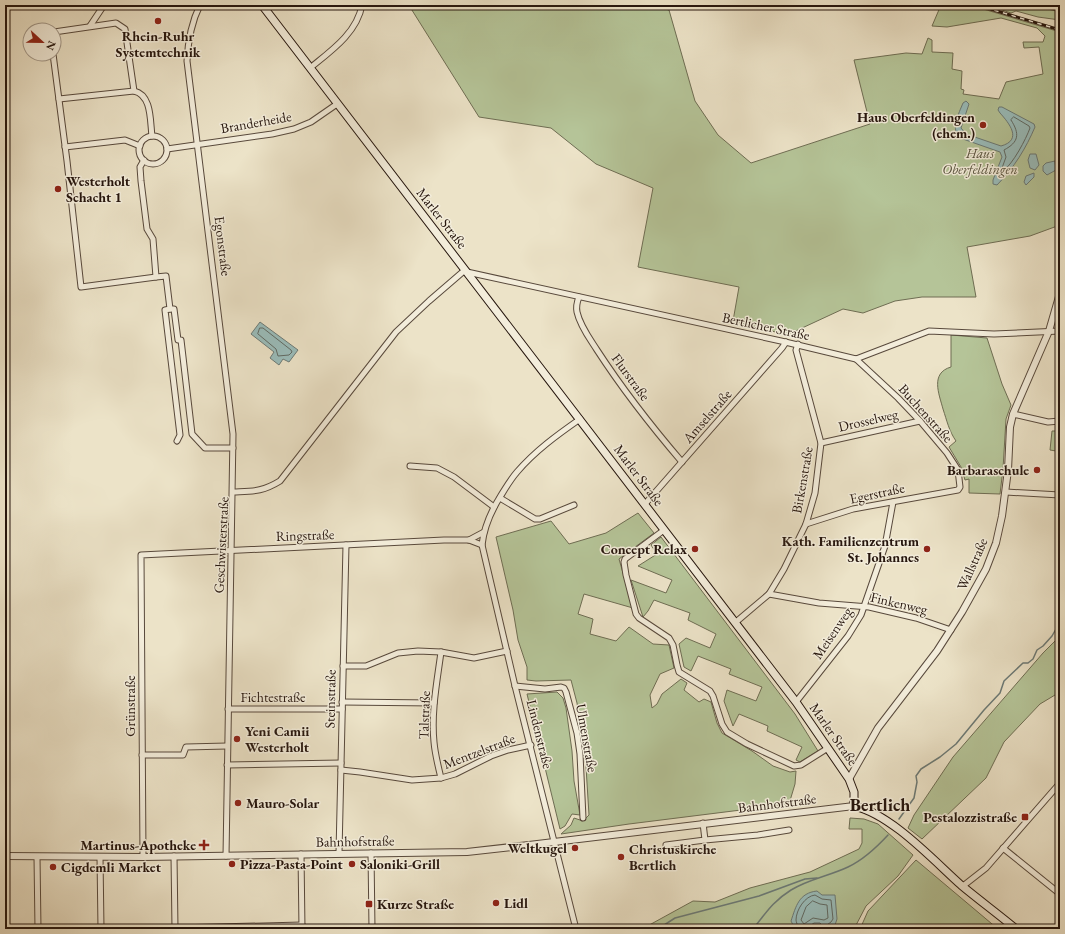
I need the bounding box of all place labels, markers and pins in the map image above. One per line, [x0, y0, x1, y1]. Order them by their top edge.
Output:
marker: Rhein-Ruhr Systemtechnik [153, 16, 163, 26]
place label: Rhein-Ruhr Systemtechnik [116, 27, 201, 61]
place label: Haus Oberfeldingen (ehem.) [857, 108, 975, 142]
marker: Haus Oberfeldingen (ehem.) [978, 120, 988, 130]
place label: Westerholt Schacht 1 [66, 172, 131, 206]
marker: Westerholt Schacht 1 [53, 184, 63, 194]
place label: Barbaraschule [947, 461, 1029, 479]
marker: Barbaraschule [1032, 465, 1042, 475]
place label: Kath. Familienzentrum St. Johannes [782, 532, 920, 566]
place label: Concept Relax [601, 540, 687, 558]
marker: Concept Relax [690, 544, 700, 554]
marker: Kath. Familienzentrum St. Johannes [922, 544, 932, 554]
place label: Yeni Camii Westerholt [245, 722, 310, 756]
marker: Yeni Camii Westerholt [232, 734, 242, 744]
place label: Mauro-Solar [246, 794, 320, 812]
marker: Mauro-Solar [233, 798, 243, 808]
place label: Pestalozzistraße [923, 808, 1017, 826]
marker: Pestalozzistraße [1020, 812, 1030, 822]
place label: Martinus-Apotheke [80, 836, 196, 854]
place label: Weltkugel [507, 839, 567, 857]
marker: Martinus-Apotheke [199, 840, 209, 850]
place label: Christuskirche Bertlich [629, 840, 717, 874]
marker: Weltkugel [570, 843, 580, 853]
marker: Christuskirche Bertlich [616, 852, 626, 862]
place label: Pizza-Pasta-Point [240, 855, 343, 873]
place label: Saloniki-Grill [360, 855, 440, 873]
place label: Cigdemli Market [61, 858, 162, 876]
marker: Pizza-Pasta-Point [227, 859, 237, 869]
marker: Saloniki-Grill [347, 859, 357, 869]
marker: Cigdemli Market [48, 862, 58, 872]
place label: Lidl [504, 894, 528, 912]
place label: Kurze Straße [377, 895, 454, 913]
marker: Lidl [491, 898, 501, 908]
marker: Kurze Straße [364, 899, 374, 909]

